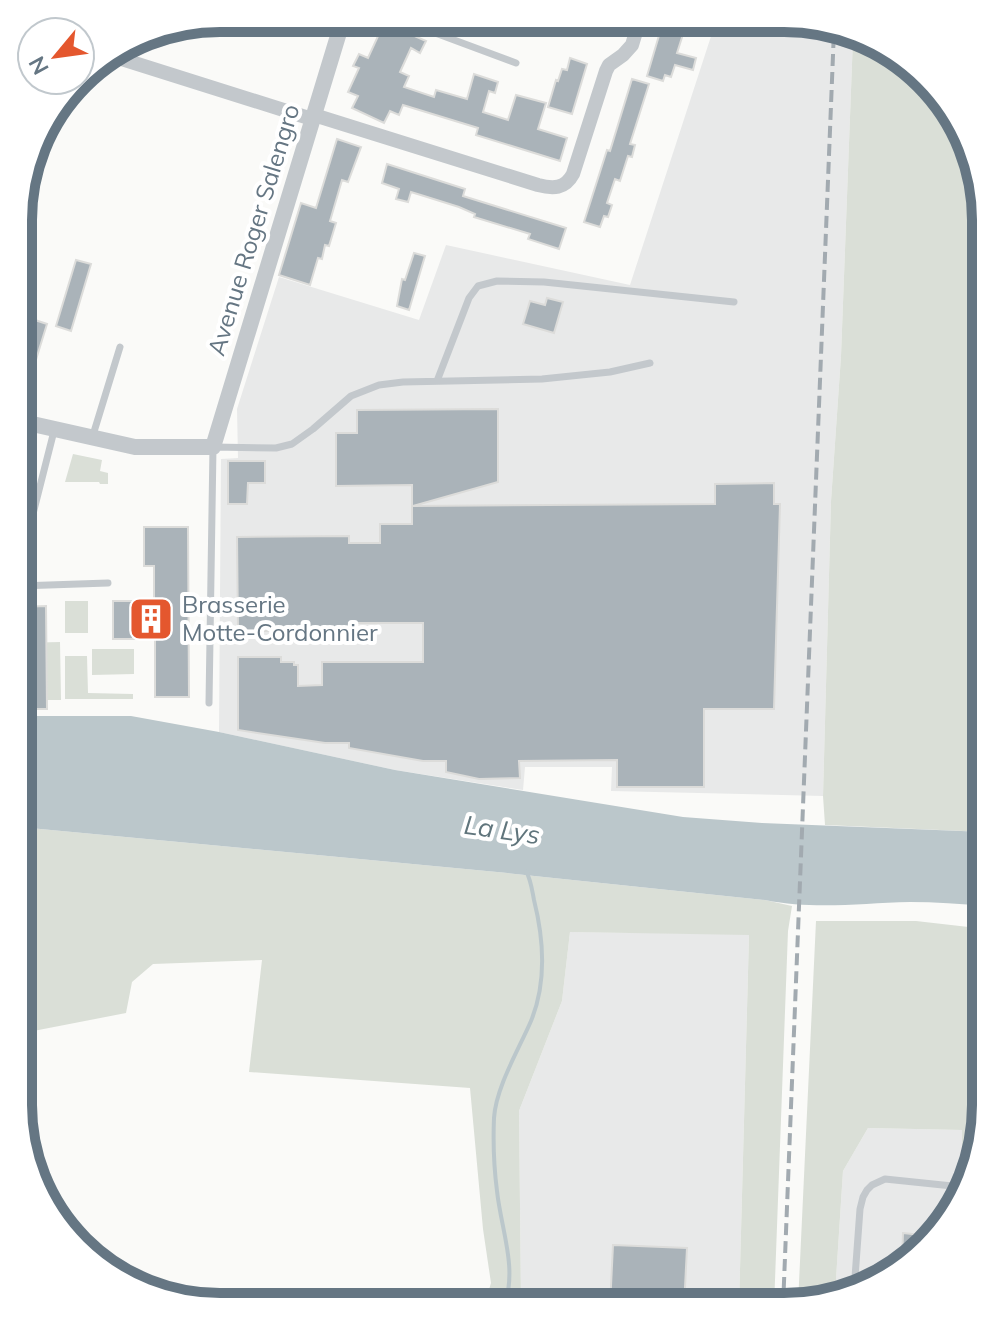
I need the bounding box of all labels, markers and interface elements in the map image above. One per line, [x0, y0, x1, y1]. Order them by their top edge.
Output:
north arrow [16, 16, 96, 96]
text: N [22, 52, 55, 80]
street label: Avenue Roger Salengro [200, 100, 306, 359]
place label: Brasserie Motte-Cordonnier [182, 589, 378, 647]
building icon: Brasserie Motte-Cordonnier [127, 595, 175, 643]
water label: La Lys [462, 808, 542, 851]

